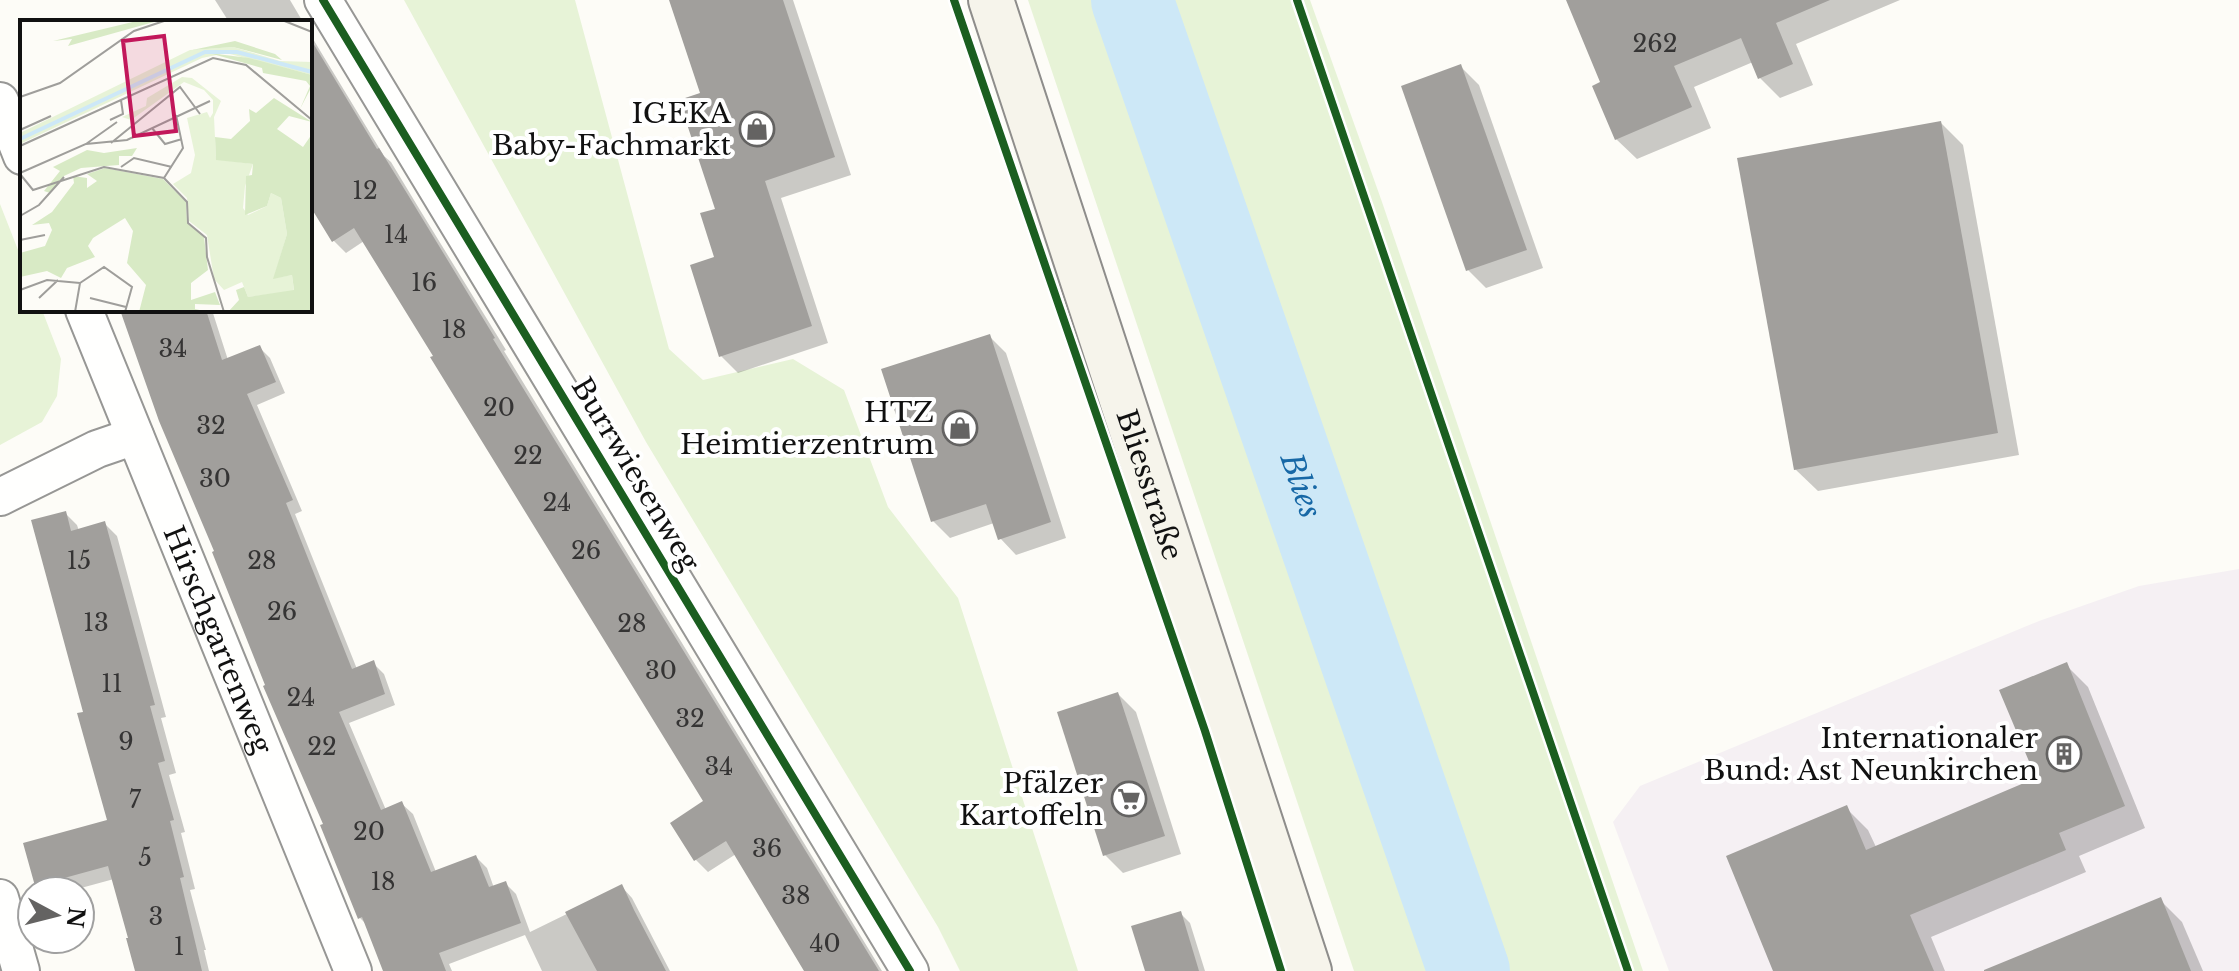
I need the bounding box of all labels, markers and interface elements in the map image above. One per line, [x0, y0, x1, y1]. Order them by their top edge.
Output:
inset map [20, 20, 312, 312]
house number: 262 [1633, 29, 1678, 58]
place label: IGEKA Baby-Fachmarkt [492, 96, 731, 163]
shop icon: IGEKA Baby-Fachmarkt [738, 110, 776, 148]
house number: 12 [352, 176, 378, 205]
house number: 14 [384, 220, 408, 249]
house number: 16 [411, 268, 437, 297]
house number: 18 [441, 315, 467, 344]
house number: 34 [159, 334, 187, 363]
street label: Burrwiesenweg [564, 371, 708, 579]
house number: 20 [483, 393, 515, 422]
place label: HTZ Heimtierzentrum [680, 395, 934, 462]
street label: Bliesstraße [1108, 405, 1190, 565]
shop icon: HTZ Heimtierzentrum [941, 409, 979, 447]
house number: 32 [196, 411, 226, 440]
house number: 22 [513, 441, 543, 470]
water label: Blies [1272, 447, 1329, 523]
house number: 30 [199, 464, 231, 493]
house number: 24 [543, 488, 571, 517]
street label: Hirschgartenweg [156, 521, 280, 760]
house number: 26 [571, 536, 601, 565]
house number: 15 [67, 546, 91, 575]
house number: 28 [247, 546, 277, 575]
house number: 26 [267, 597, 297, 626]
house number: 13 [83, 608, 109, 637]
house number: 28 [617, 609, 647, 638]
house number: 30 [645, 656, 677, 685]
house number: 11 [101, 669, 123, 698]
house number: 24 [287, 683, 315, 712]
house number: 32 [675, 704, 705, 733]
place label: Internationaler Bund: Ast Neunkirchen [1704, 721, 2039, 788]
house number: 9 [118, 727, 134, 756]
house number: 22 [307, 732, 337, 761]
building icon: Internationaler Bund: Ast Neunkirchen [2045, 735, 2083, 773]
house number: 34 [705, 752, 733, 781]
place label: Pfälzer Kartoffeln [959, 766, 1104, 833]
supermarket icon: Pfälzer Kartoffeln [1110, 780, 1148, 818]
house number: 7 [129, 785, 142, 814]
house number: 20 [353, 817, 385, 846]
house number: 36 [752, 834, 782, 863]
house number: 5 [138, 843, 152, 872]
house number: 18 [370, 867, 396, 896]
north arrow [16, 875, 96, 955]
house number: 38 [781, 881, 811, 910]
house number: 3 [149, 902, 163, 931]
text: N [61, 905, 90, 930]
house number: 40 [809, 929, 841, 958]
house number: 1 [174, 932, 184, 961]

